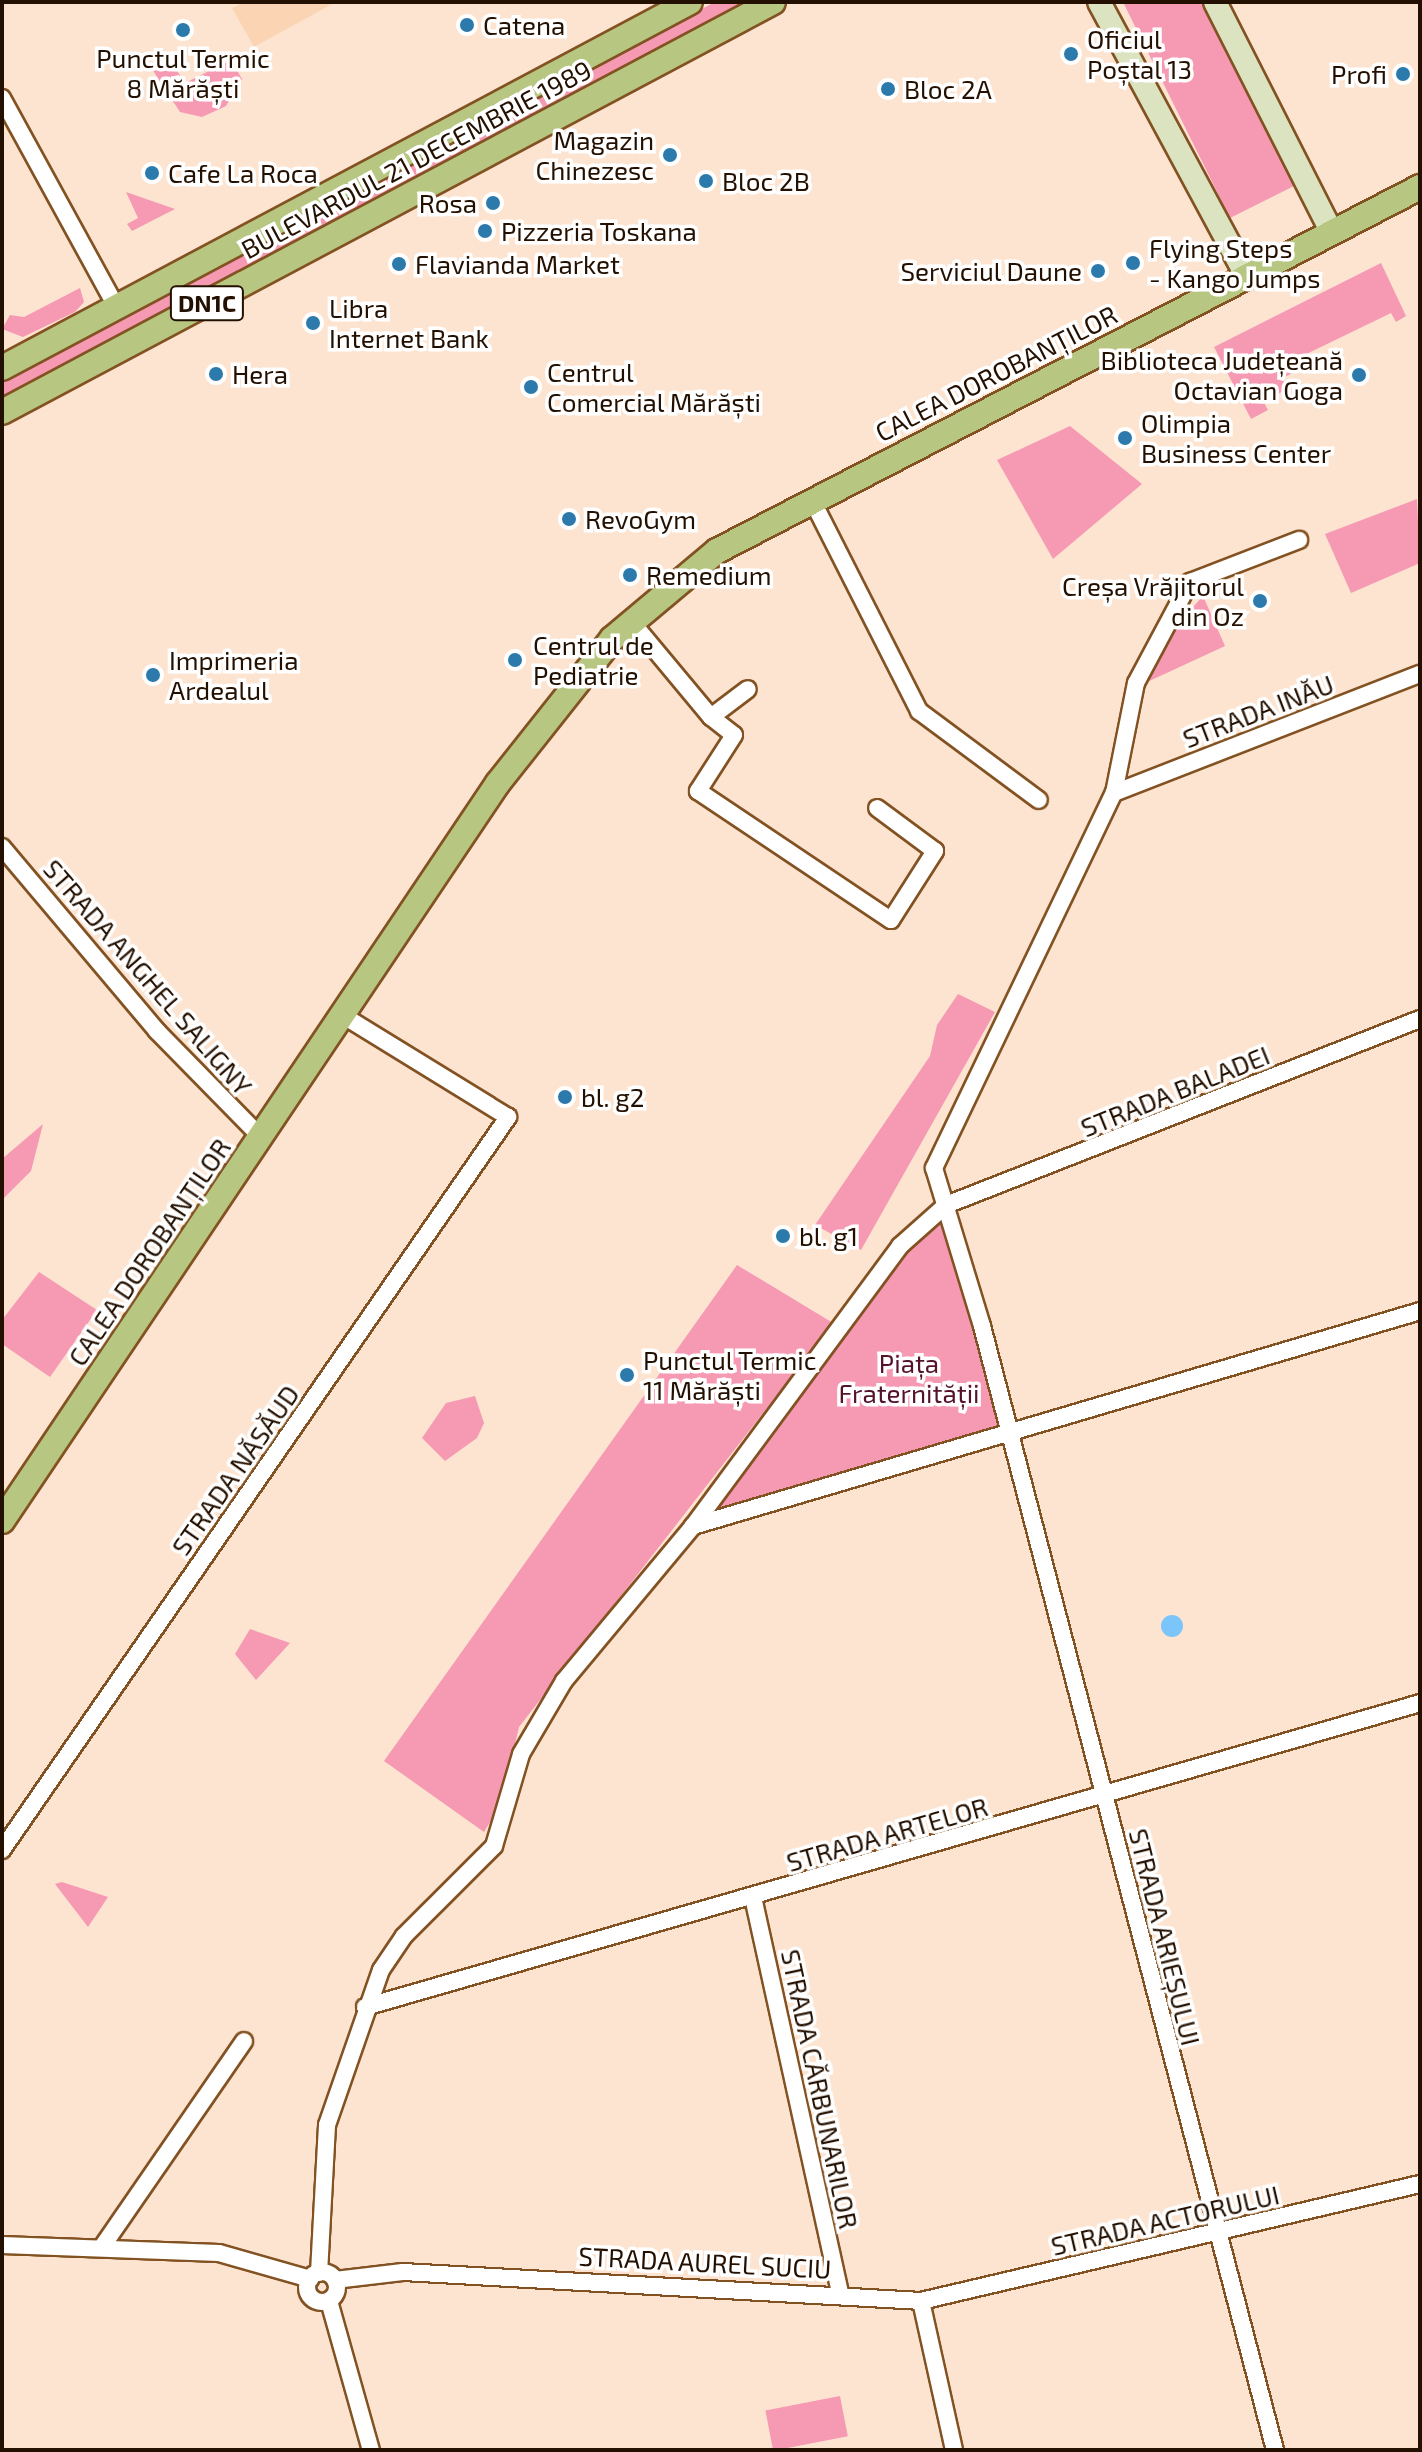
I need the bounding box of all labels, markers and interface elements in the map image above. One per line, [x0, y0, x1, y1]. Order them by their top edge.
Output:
place label: Catena [483, 9, 565, 41]
marker: Catena [458, 16, 476, 34]
marker: Punctul Termic 8 Mărăști [174, 21, 192, 39]
place label: Oficiul Poștal 13 [1087, 23, 1193, 84]
place label: Punctul Termic 8 Mărăști [96, 42, 270, 104]
marker: Oficiul Poștal 13 [1062, 45, 1080, 63]
street label: BULEVARDUL 21 DECEMBRIE 1989 [236, 53, 596, 265]
place label: Profi [1331, 58, 1387, 90]
marker: Profi [1394, 65, 1412, 83]
place label: Bloc 2A [904, 73, 992, 105]
marker: Bloc 2A [879, 80, 897, 98]
place label: Magazin Chinezesc [535, 124, 654, 186]
marker: Magazin Chinezesc [661, 146, 679, 164]
place label: Cafe La Roca [168, 157, 318, 189]
marker: Cafe La Roca [143, 164, 161, 182]
place label: Bloc 2B [722, 165, 810, 197]
marker: Bloc 2B [697, 172, 715, 190]
place label: Rosa [419, 187, 477, 219]
marker: Rosa [484, 194, 502, 212]
place label: Pizzeria Toskana [501, 215, 697, 247]
marker: Pizzeria Toskana [476, 222, 494, 240]
place label: Flying Steps - Kango Jumps [1149, 232, 1321, 294]
place label: Flavianda Market [415, 248, 620, 280]
marker: Flying Steps - Kango Jumps [1124, 254, 1142, 272]
marker: Flavianda Market [390, 255, 408, 273]
place label: Serviciul Daune [900, 255, 1082, 287]
marker: Serviciul Daune [1089, 262, 1107, 280]
road number: DN1C [169, 283, 245, 323]
place label: Libra Internet Bank [329, 292, 489, 354]
street label: CALEA DOROBANȚILOR [870, 298, 1122, 448]
marker: Libra Internet Bank [304, 314, 322, 332]
place label: Biblioteca Județeană Octavian Goga [1100, 344, 1343, 406]
place label: Centrul Comercial Mărăști [547, 356, 762, 418]
place label: Hera [232, 358, 288, 390]
marker: Hera [207, 365, 225, 383]
marker: Biblioteca Județeană Octavian Goga [1350, 366, 1368, 384]
marker: Centrul Comercial Mărăști [522, 378, 540, 396]
place label: Olimpia Business Center [1141, 407, 1331, 468]
marker: Olimpia Business Center [1116, 429, 1134, 447]
place label: RevoGym [585, 503, 696, 535]
marker: RevoGym [560, 510, 578, 528]
place label: Remedium [646, 559, 772, 591]
marker: Remedium [621, 566, 639, 584]
place label: Creșa Vrăjitorul din Oz [1061, 570, 1244, 632]
marker: Creșa Vrăjitorul din Oz [1251, 592, 1269, 610]
place label: Centrul de Pediatrie [533, 629, 654, 690]
place label: Imprimeria Ardealul [169, 644, 298, 706]
marker: Centrul de Pediatrie [504, 649, 526, 671]
marker: Imprimeria Ardealul [144, 666, 162, 684]
street label: STRADA INĂU [1178, 668, 1338, 754]
street label: STRADA ANGHEL SALIGNY [37, 852, 259, 1102]
street label: STRADA BALADEI [1076, 1039, 1274, 1143]
place label: bl. g2 [581, 1081, 644, 1113]
marker: bl. g2 [556, 1088, 574, 1106]
street label: CALEA DOROBANȚILOR [61, 1132, 237, 1372]
place label: bl. g1 [799, 1220, 858, 1252]
marker: bl. g1 [774, 1227, 792, 1245]
place label: Punctul Termic 11 Mărăști [643, 1344, 818, 1406]
park label: Piața Fraternității [838, 1347, 980, 1408]
marker: Punctul Termic 11 Mărăști [618, 1366, 636, 1384]
street label: STRADA NĂSĂUD [165, 1379, 305, 1561]
street label: STRADA ARTELOR [782, 1790, 992, 1878]
street label: STRADA ARIEȘULUI [1123, 1825, 1207, 2049]
street label: STRADA CĂRBUNARILOR [775, 1946, 865, 2232]
street label: STRADA ACTORULUI [1047, 2178, 1283, 2262]
street label: STRADA AUREL SUCIU [577, 2240, 833, 2284]

